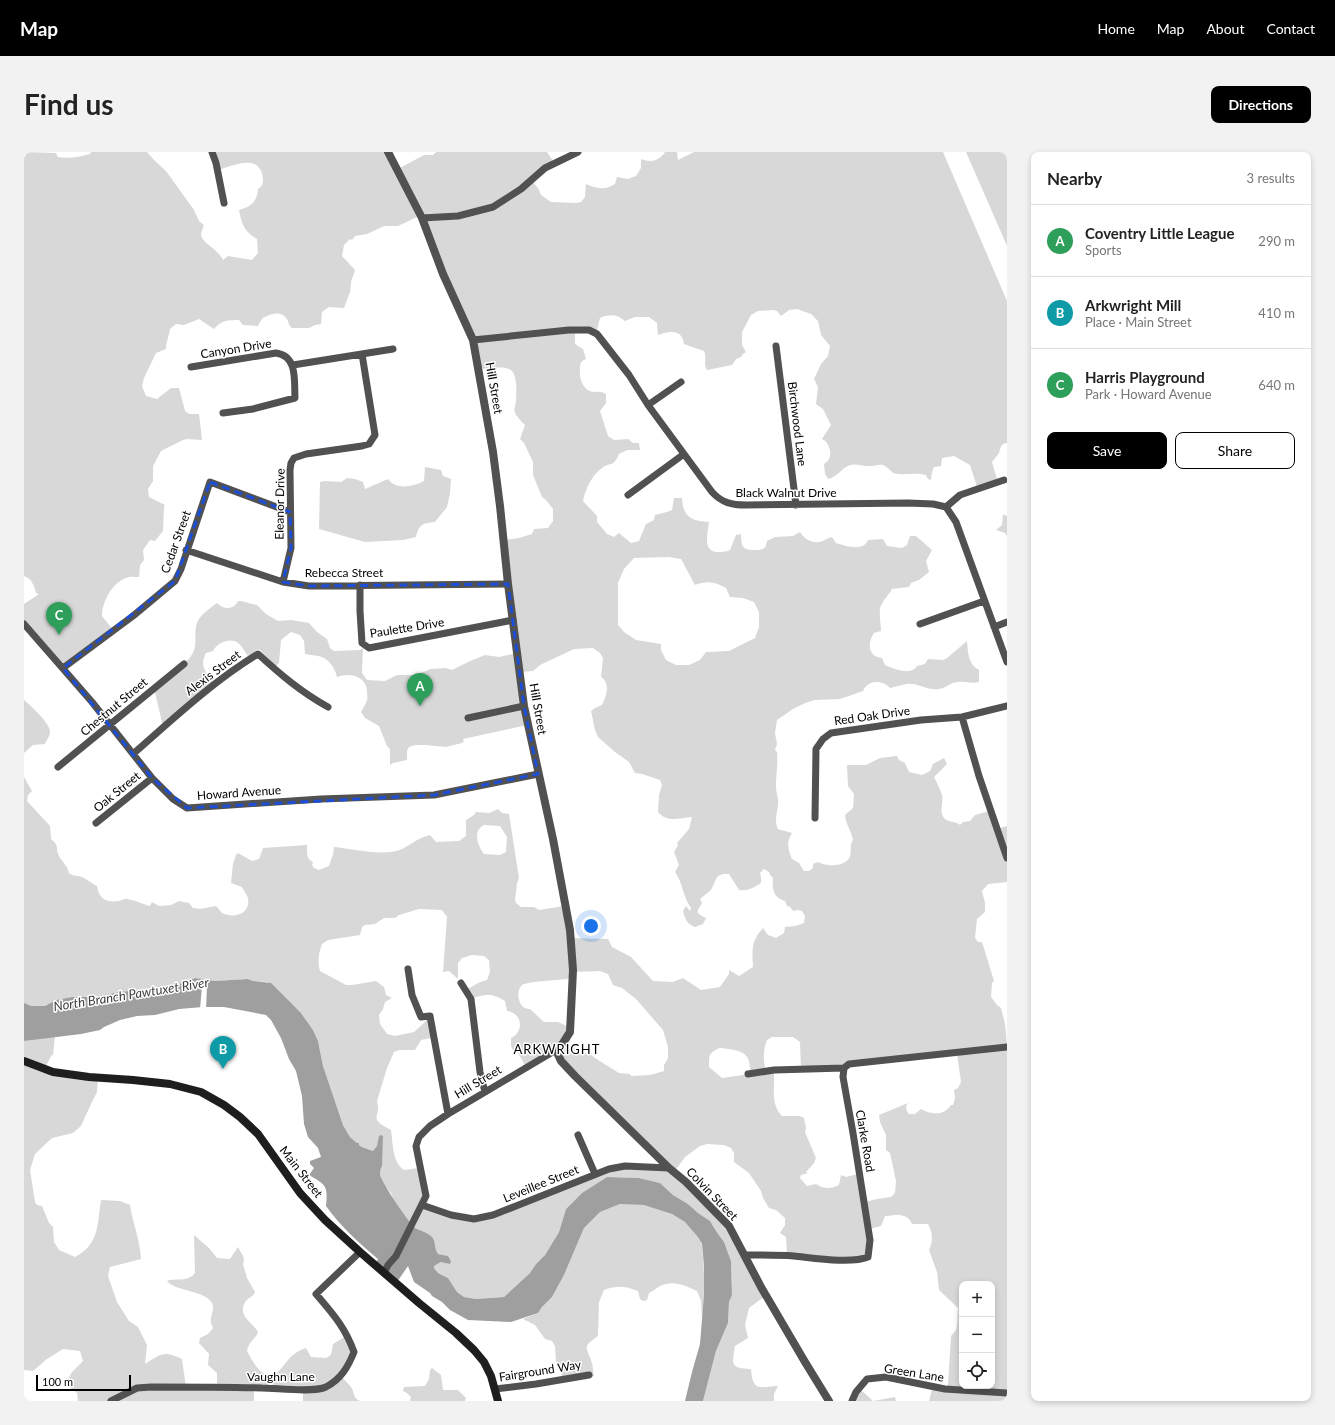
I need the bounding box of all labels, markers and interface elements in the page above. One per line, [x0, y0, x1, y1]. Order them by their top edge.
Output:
text: Map [20, 17, 58, 40]
text: Home [1097, 20, 1135, 37]
text: Map [1157, 20, 1184, 37]
text: About [1206, 20, 1244, 37]
text: Contact [1266, 20, 1315, 37]
button: Directions [1211, 86, 1311, 123]
text: Find us [24, 87, 114, 121]
text: Nearby [1047, 168, 1102, 189]
text: 3 results [1247, 170, 1295, 186]
text: Coventry Little League [1085, 224, 1235, 242]
text: A [1055, 233, 1065, 249]
text: 290 m [1258, 233, 1295, 249]
text: Sports [1085, 242, 1122, 258]
text: Arkwright Mill [1085, 296, 1181, 314]
text: B [1056, 305, 1064, 321]
text: 410 m [1258, 305, 1295, 321]
text: Place · Main Street [1085, 314, 1192, 330]
street label: Canyon Drive [199, 335, 273, 362]
street label: Hill Street [483, 361, 507, 416]
text: Harris Playground [1085, 368, 1205, 386]
text: C [1056, 377, 1064, 393]
text: 640 m [1258, 377, 1295, 393]
street label: Birchwood Lane [785, 381, 810, 467]
text: Park · Howard Avenue [1085, 386, 1212, 402]
button: Save [1047, 432, 1167, 469]
button: Share [1175, 432, 1295, 469]
street label: Eleanor Drive [271, 468, 288, 540]
street label: Black Walnut Drive [735, 485, 837, 500]
street label: Cedar Street [157, 508, 194, 575]
street label: Rebecca Street [305, 565, 384, 580]
pin: C [46, 602, 72, 635]
street label: Paulette Drive [369, 614, 445, 641]
street label: Alexis Street [182, 646, 244, 698]
pin: A [407, 673, 433, 706]
street label: Chestnut Street [77, 674, 151, 739]
street label: Hill Street [527, 682, 551, 737]
street label: Red Oak Drive [833, 703, 911, 728]
street label: Oak Street [90, 768, 144, 815]
street label: Howard Avenue [196, 782, 282, 803]
your location [581, 916, 601, 936]
water label: North Branch Pawtuxet River [52, 974, 210, 1014]
pin: B [210, 1036, 236, 1069]
district label: ARKWRIGHT [514, 1041, 600, 1057]
street label: Hill Street [451, 1061, 505, 1101]
street label: Clarke Road [853, 1109, 878, 1173]
street label: Main Street [277, 1143, 327, 1201]
street label: Leveillee Street [501, 1161, 581, 1206]
street label: Colvin Street [683, 1164, 742, 1224]
map controls [959, 1281, 995, 1389]
button: + [959, 1281, 995, 1317]
button: − [959, 1317, 995, 1353]
button: locate [959, 1353, 995, 1389]
street label: Fairground Way [498, 1356, 583, 1384]
street label: Green Lane [883, 1360, 945, 1385]
street label: Vaughn Lane [247, 1369, 315, 1384]
scale bar [36, 1373, 131, 1392]
text: 100 m [42, 1375, 73, 1388]

